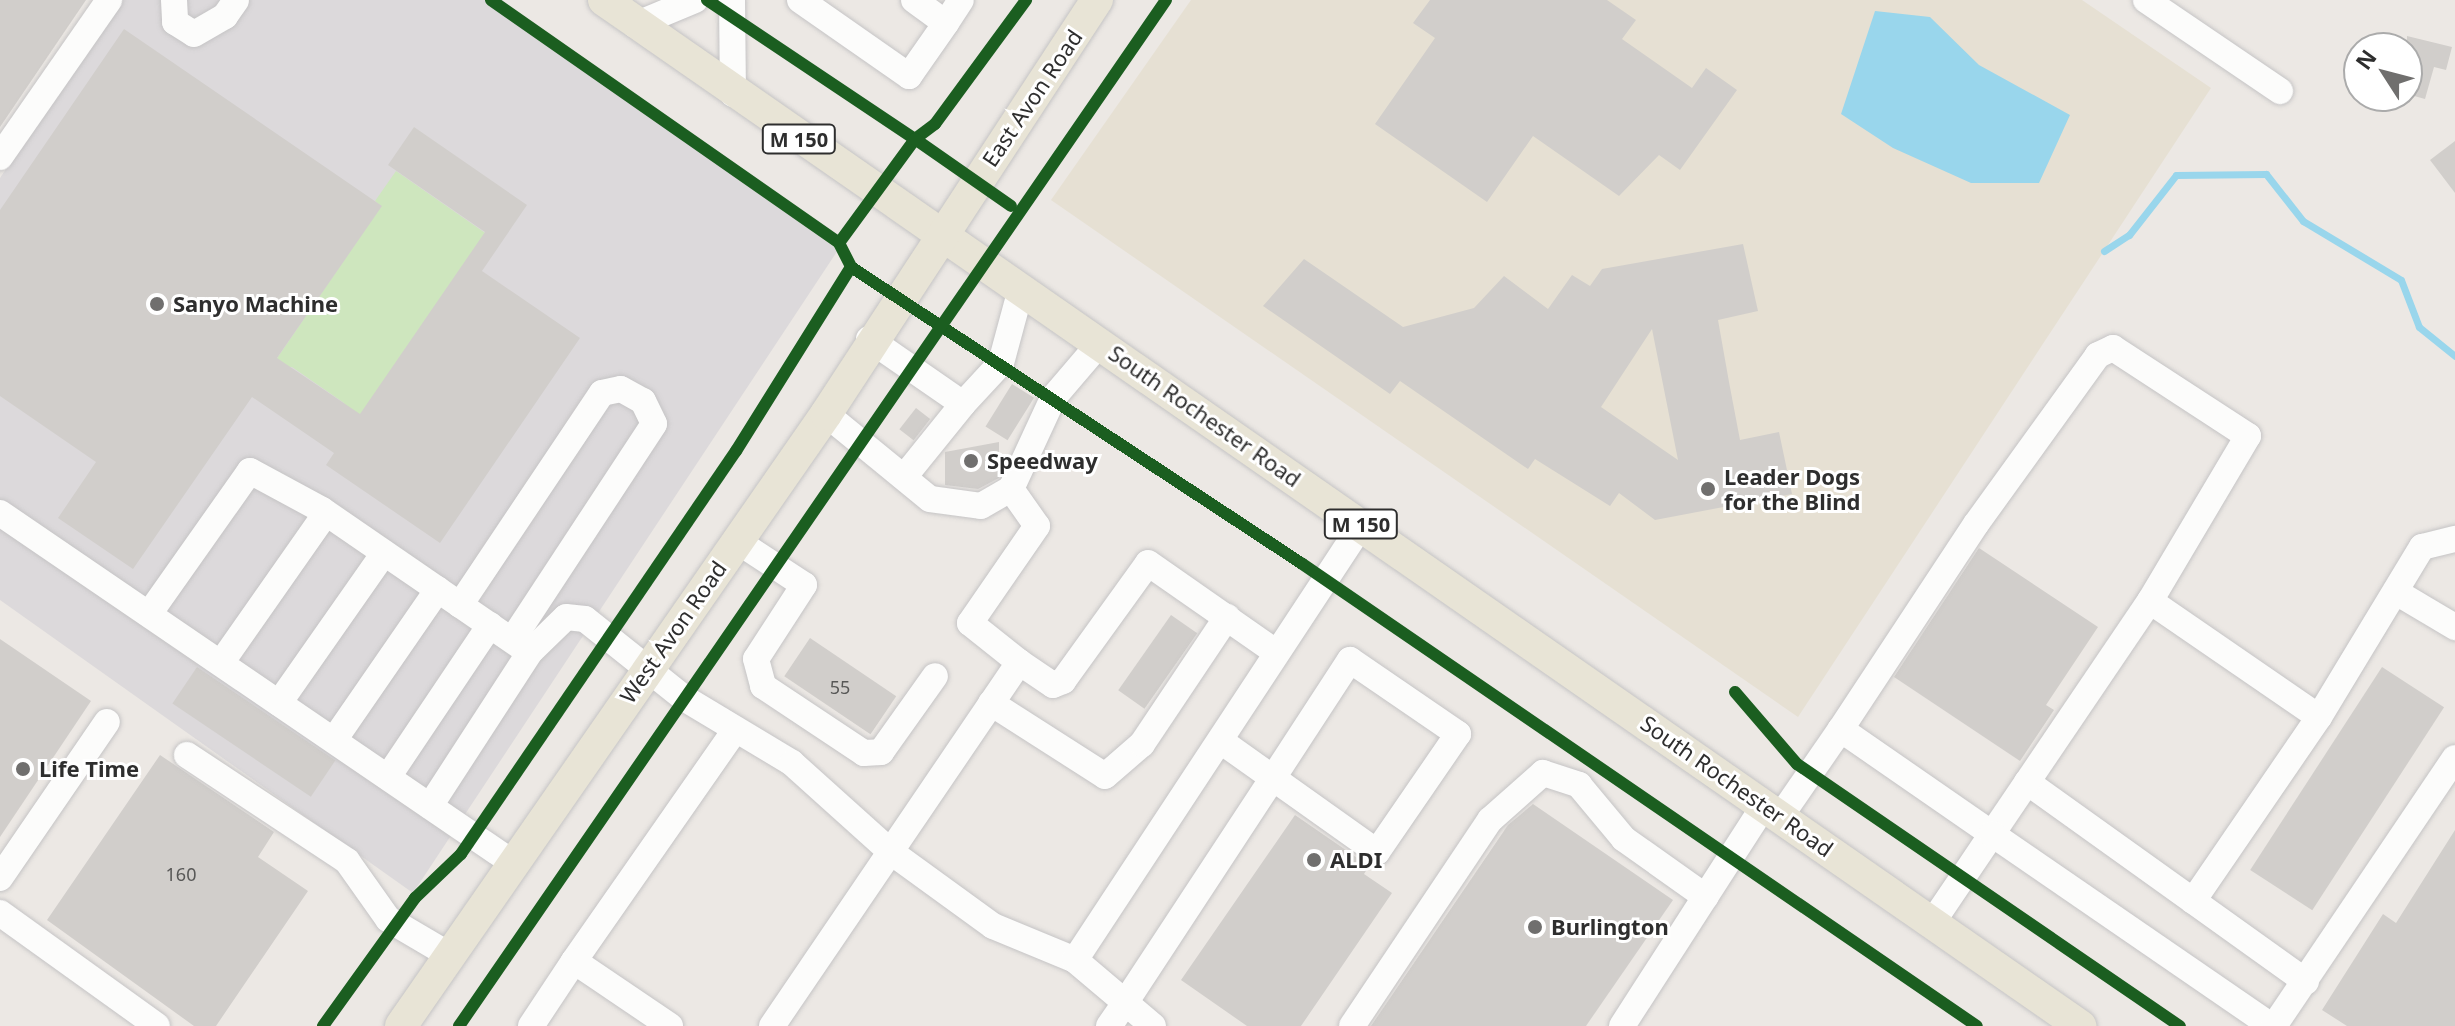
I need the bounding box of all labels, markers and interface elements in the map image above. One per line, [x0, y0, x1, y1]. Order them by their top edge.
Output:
street label: East Avon Road [976, 25, 1088, 171]
north arrow [2343, 32, 2423, 112]
text: N [2348, 43, 2383, 75]
road number: M 150 [761, 123, 837, 155]
place label: Sanyo Machine [173, 291, 338, 317]
marker: Sanyo Machine [148, 295, 166, 313]
street label: South Rochester Road [1104, 340, 1306, 492]
place label: Speedway [987, 448, 1098, 474]
marker: Speedway [962, 452, 980, 470]
place label: Leader Dogs for the Blind [1724, 463, 1860, 514]
marker: Leader Dogs for the Blind [1699, 480, 1717, 498]
road number: M 150 [1323, 508, 1399, 540]
street label: West Avon Road [614, 556, 732, 708]
house number: 55 [830, 676, 850, 698]
street label: South Rochester Road [1636, 710, 1838, 862]
place label: Life Time [39, 756, 139, 782]
marker: Life Time [14, 760, 32, 778]
place label: ALDI [1330, 847, 1382, 873]
marker: ALDI [1305, 851, 1323, 869]
house number: 160 [166, 863, 196, 885]
place label: Burlington [1551, 914, 1669, 940]
marker: Burlington [1526, 918, 1544, 936]

